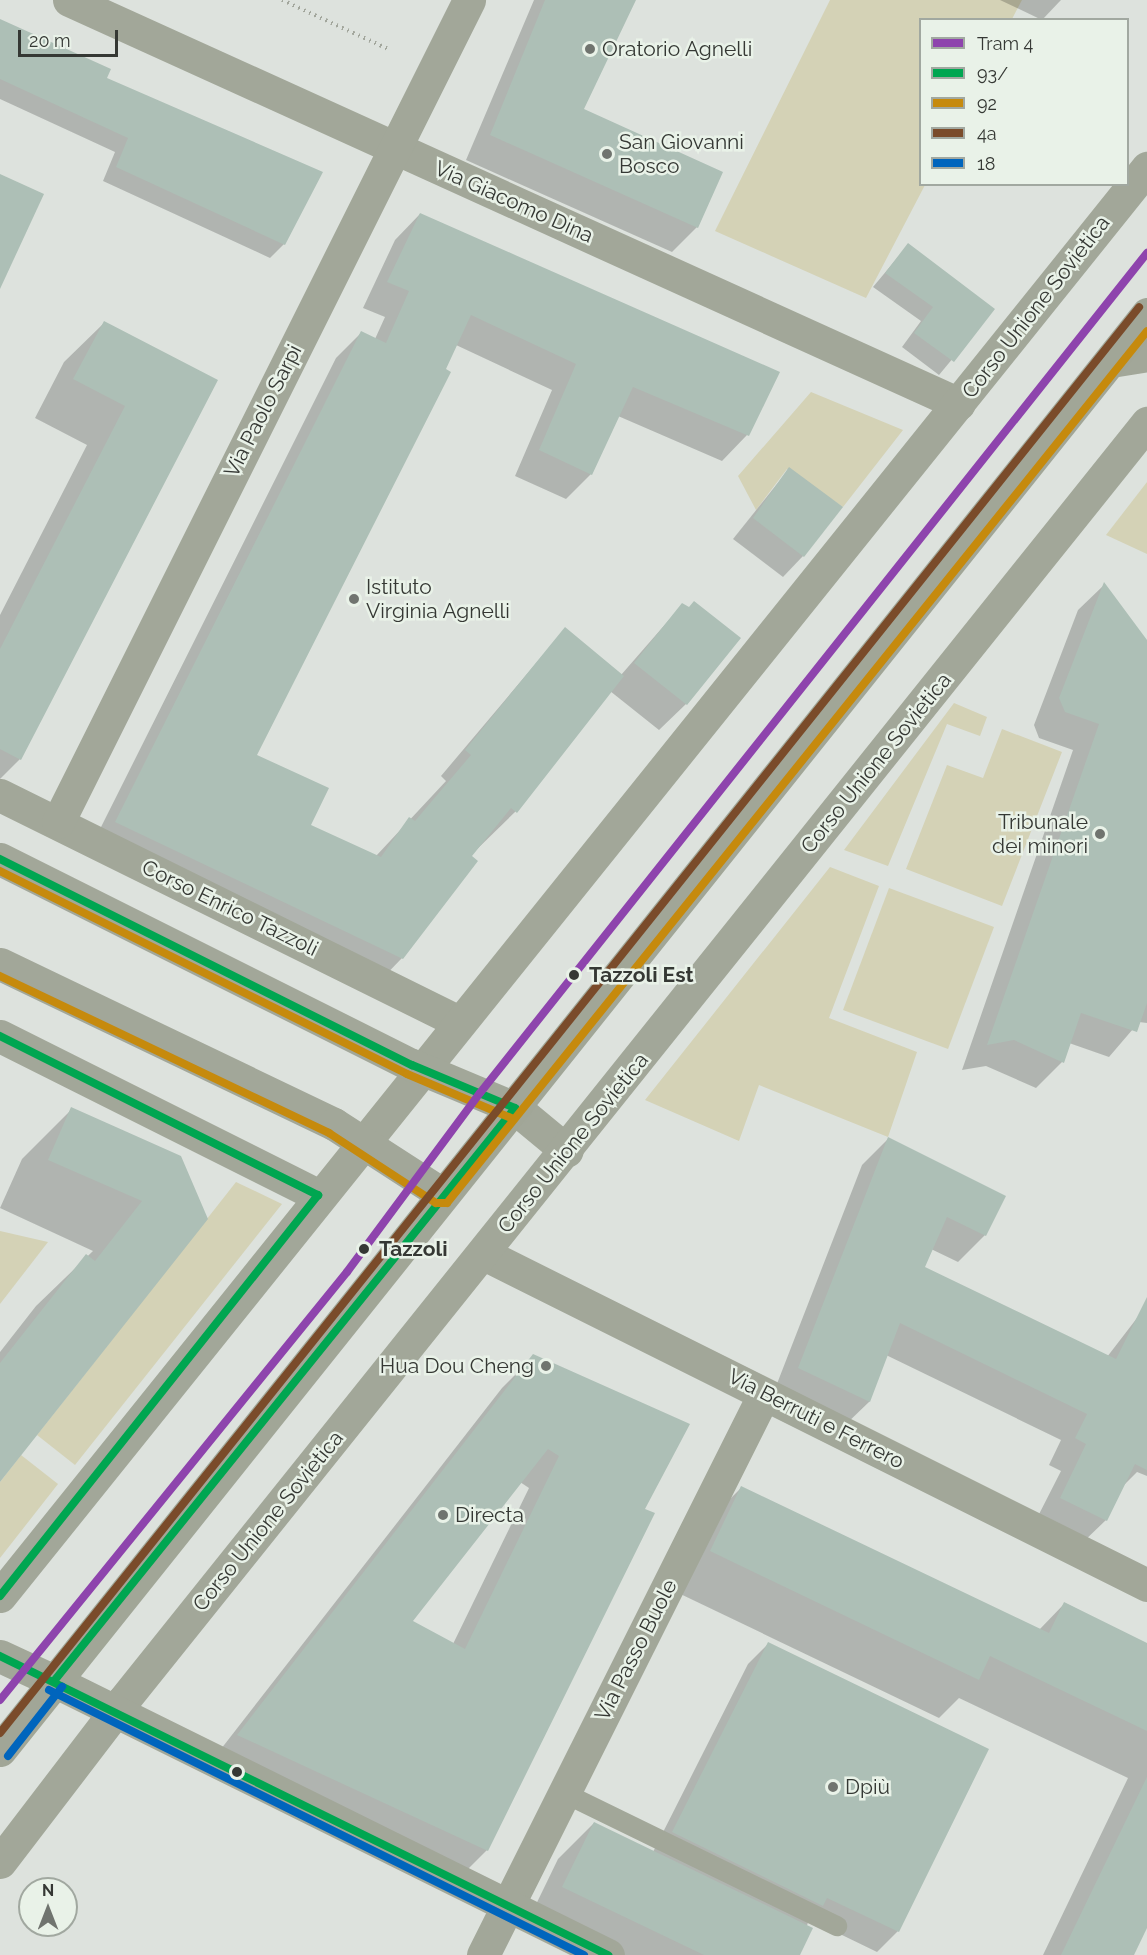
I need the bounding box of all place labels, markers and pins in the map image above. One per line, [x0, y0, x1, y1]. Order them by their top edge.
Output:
place label: Oratorio Agnelli [602, 36, 753, 62]
marker: Oratorio Agnelli [583, 42, 597, 56]
place label: San Giovanni Bosco [619, 129, 744, 179]
marker: San Giovanni Bosco [600, 147, 614, 161]
place label: Istituto Virginia Agnelli [366, 574, 511, 624]
marker: Istituto Virginia Agnelli [347, 592, 361, 606]
place label: Tribunale dei minori [992, 809, 1088, 859]
marker: Tribunale dei minori [1093, 827, 1107, 841]
place label: Tazzoli Est [589, 962, 694, 988]
marker: Tazzoli Est [564, 965, 584, 985]
place label: Tazzoli [379, 1236, 448, 1262]
marker: Tazzoli [354, 1239, 374, 1259]
place label: Hua Dou Cheng [380, 1353, 534, 1379]
marker: Hua Dou Cheng [539, 1359, 553, 1373]
place label: Directa [455, 1502, 524, 1528]
marker: Directa [436, 1508, 450, 1522]
unlabelled marker [231, 1766, 243, 1778]
place label: Dpiù [845, 1774, 890, 1800]
marker: Dpiù [826, 1780, 840, 1794]

